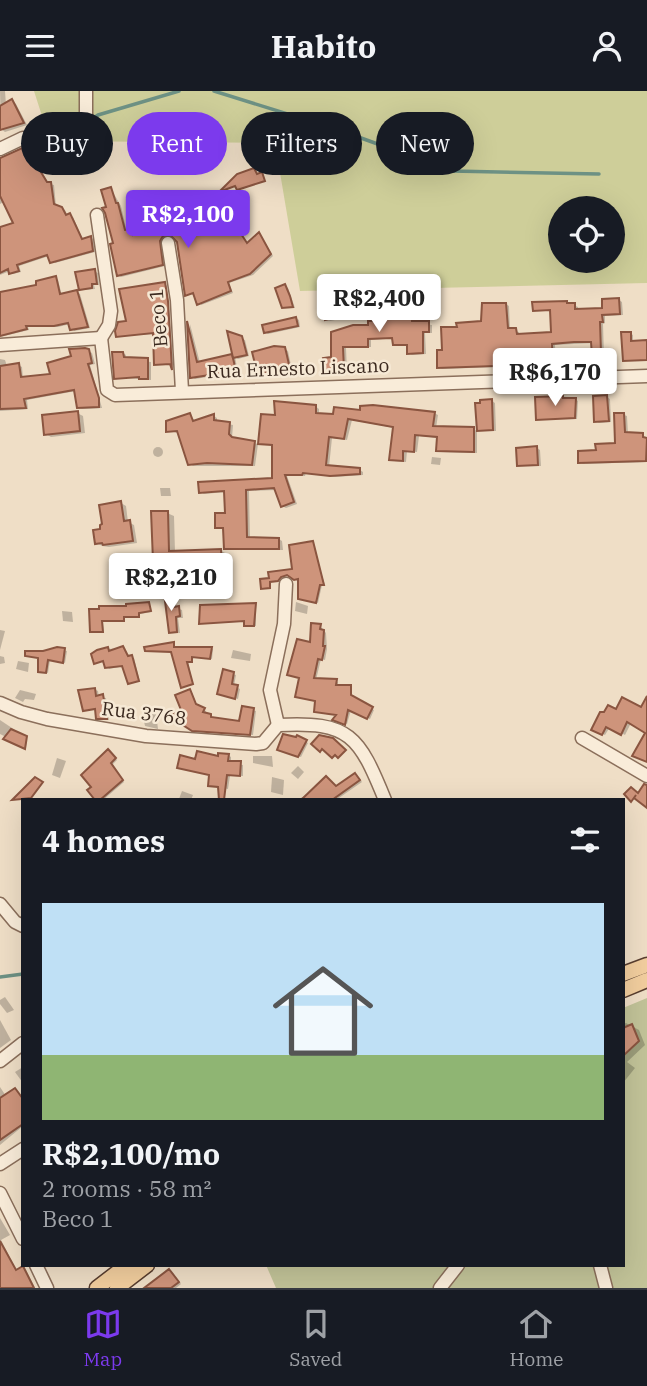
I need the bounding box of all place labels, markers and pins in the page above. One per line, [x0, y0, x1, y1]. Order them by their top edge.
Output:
pin: R$2,100 [123, 191, 253, 250]
pin: R$2,400 [314, 275, 444, 334]
pin: R$6,170 [490, 349, 620, 408]
pin: R$2,210 [106, 553, 236, 613]

